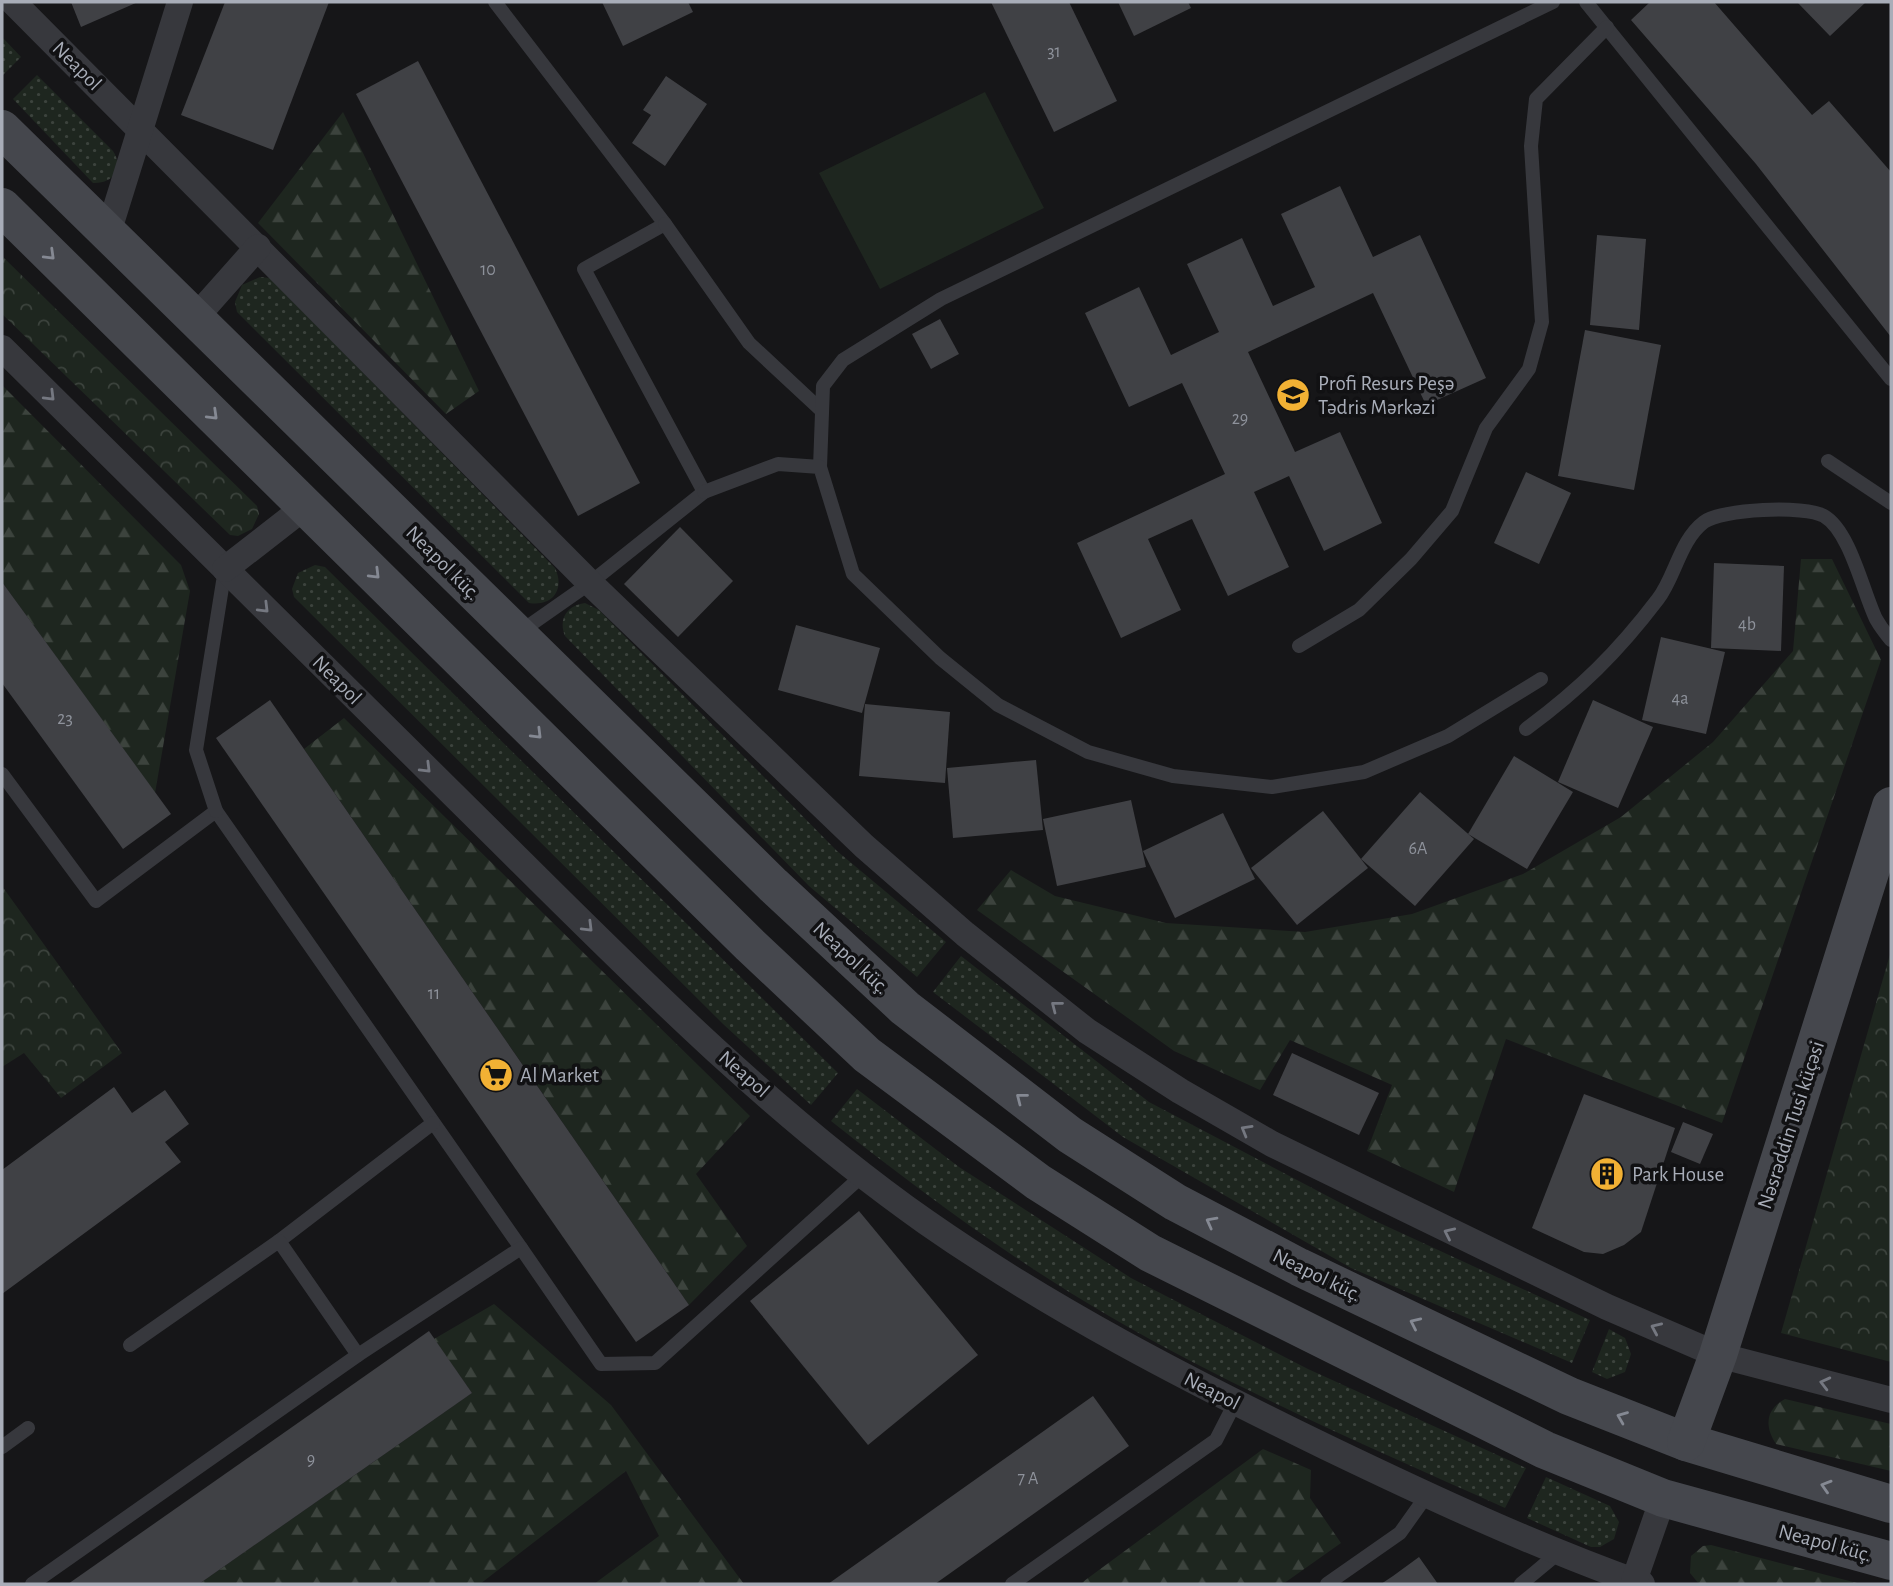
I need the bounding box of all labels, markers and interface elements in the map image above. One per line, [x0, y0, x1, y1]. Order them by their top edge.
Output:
street label: Neapol [49, 38, 105, 94]
house number: 31 [1047, 43, 1061, 61]
one-way arrow [42, 247, 55, 260]
house number: 10 [480, 261, 496, 279]
place label: Profi Resurs Peşə Tədris Mərkəzi [1318, 373, 1454, 418]
school or university icon: Profi Resurs Peşə Tədris Mərkəzi [1274, 376, 1312, 414]
one-way arrow [42, 387, 55, 400]
one-way arrow [205, 406, 218, 419]
house number: 29 [1232, 410, 1248, 428]
street label: Neapol küç. [402, 522, 484, 604]
one-way arrow [367, 566, 380, 579]
one-way arrow [256, 599, 269, 612]
house number: 4b [1738, 616, 1756, 634]
street label: Neapol [309, 652, 365, 708]
house number: 4a [1672, 690, 1688, 708]
house number: 23 [57, 710, 73, 728]
one-way arrow [528, 726, 541, 739]
one-way arrow [417, 759, 430, 772]
house number: 6A [1409, 840, 1428, 858]
street label: Neapol küç. [809, 918, 893, 998]
one-way arrow [579, 919, 592, 932]
house number: 11 [428, 985, 440, 1003]
one-way arrow [1051, 1002, 1064, 1014]
street label: Nəsrəddin Tusi küçəsi [1754, 1038, 1828, 1212]
street label: Neapol [715, 1047, 773, 1101]
supermarket icon: Al Market [477, 1056, 515, 1094]
place label: Al Market [520, 1065, 599, 1086]
one-way arrow [1016, 1093, 1029, 1106]
one-way arrow [1241, 1125, 1254, 1138]
building icon: Park House [1588, 1155, 1626, 1193]
place label: Park House [1632, 1164, 1724, 1185]
one-way arrow [1206, 1216, 1219, 1230]
one-way arrow [1444, 1227, 1456, 1241]
street label: Neapol küç. [1269, 1245, 1365, 1305]
one-way arrow [1410, 1317, 1422, 1331]
one-way arrow [1650, 1322, 1663, 1336]
street label: Neapol [1181, 1368, 1243, 1414]
one-way arrow [1819, 1377, 1831, 1391]
one-way arrow [1617, 1411, 1629, 1425]
house number: 9 [307, 1451, 315, 1469]
house number: 7 A [1018, 1470, 1039, 1488]
one-way arrow [1820, 1479, 1832, 1494]
street label: Neapol küç. [1776, 1521, 1874, 1565]

